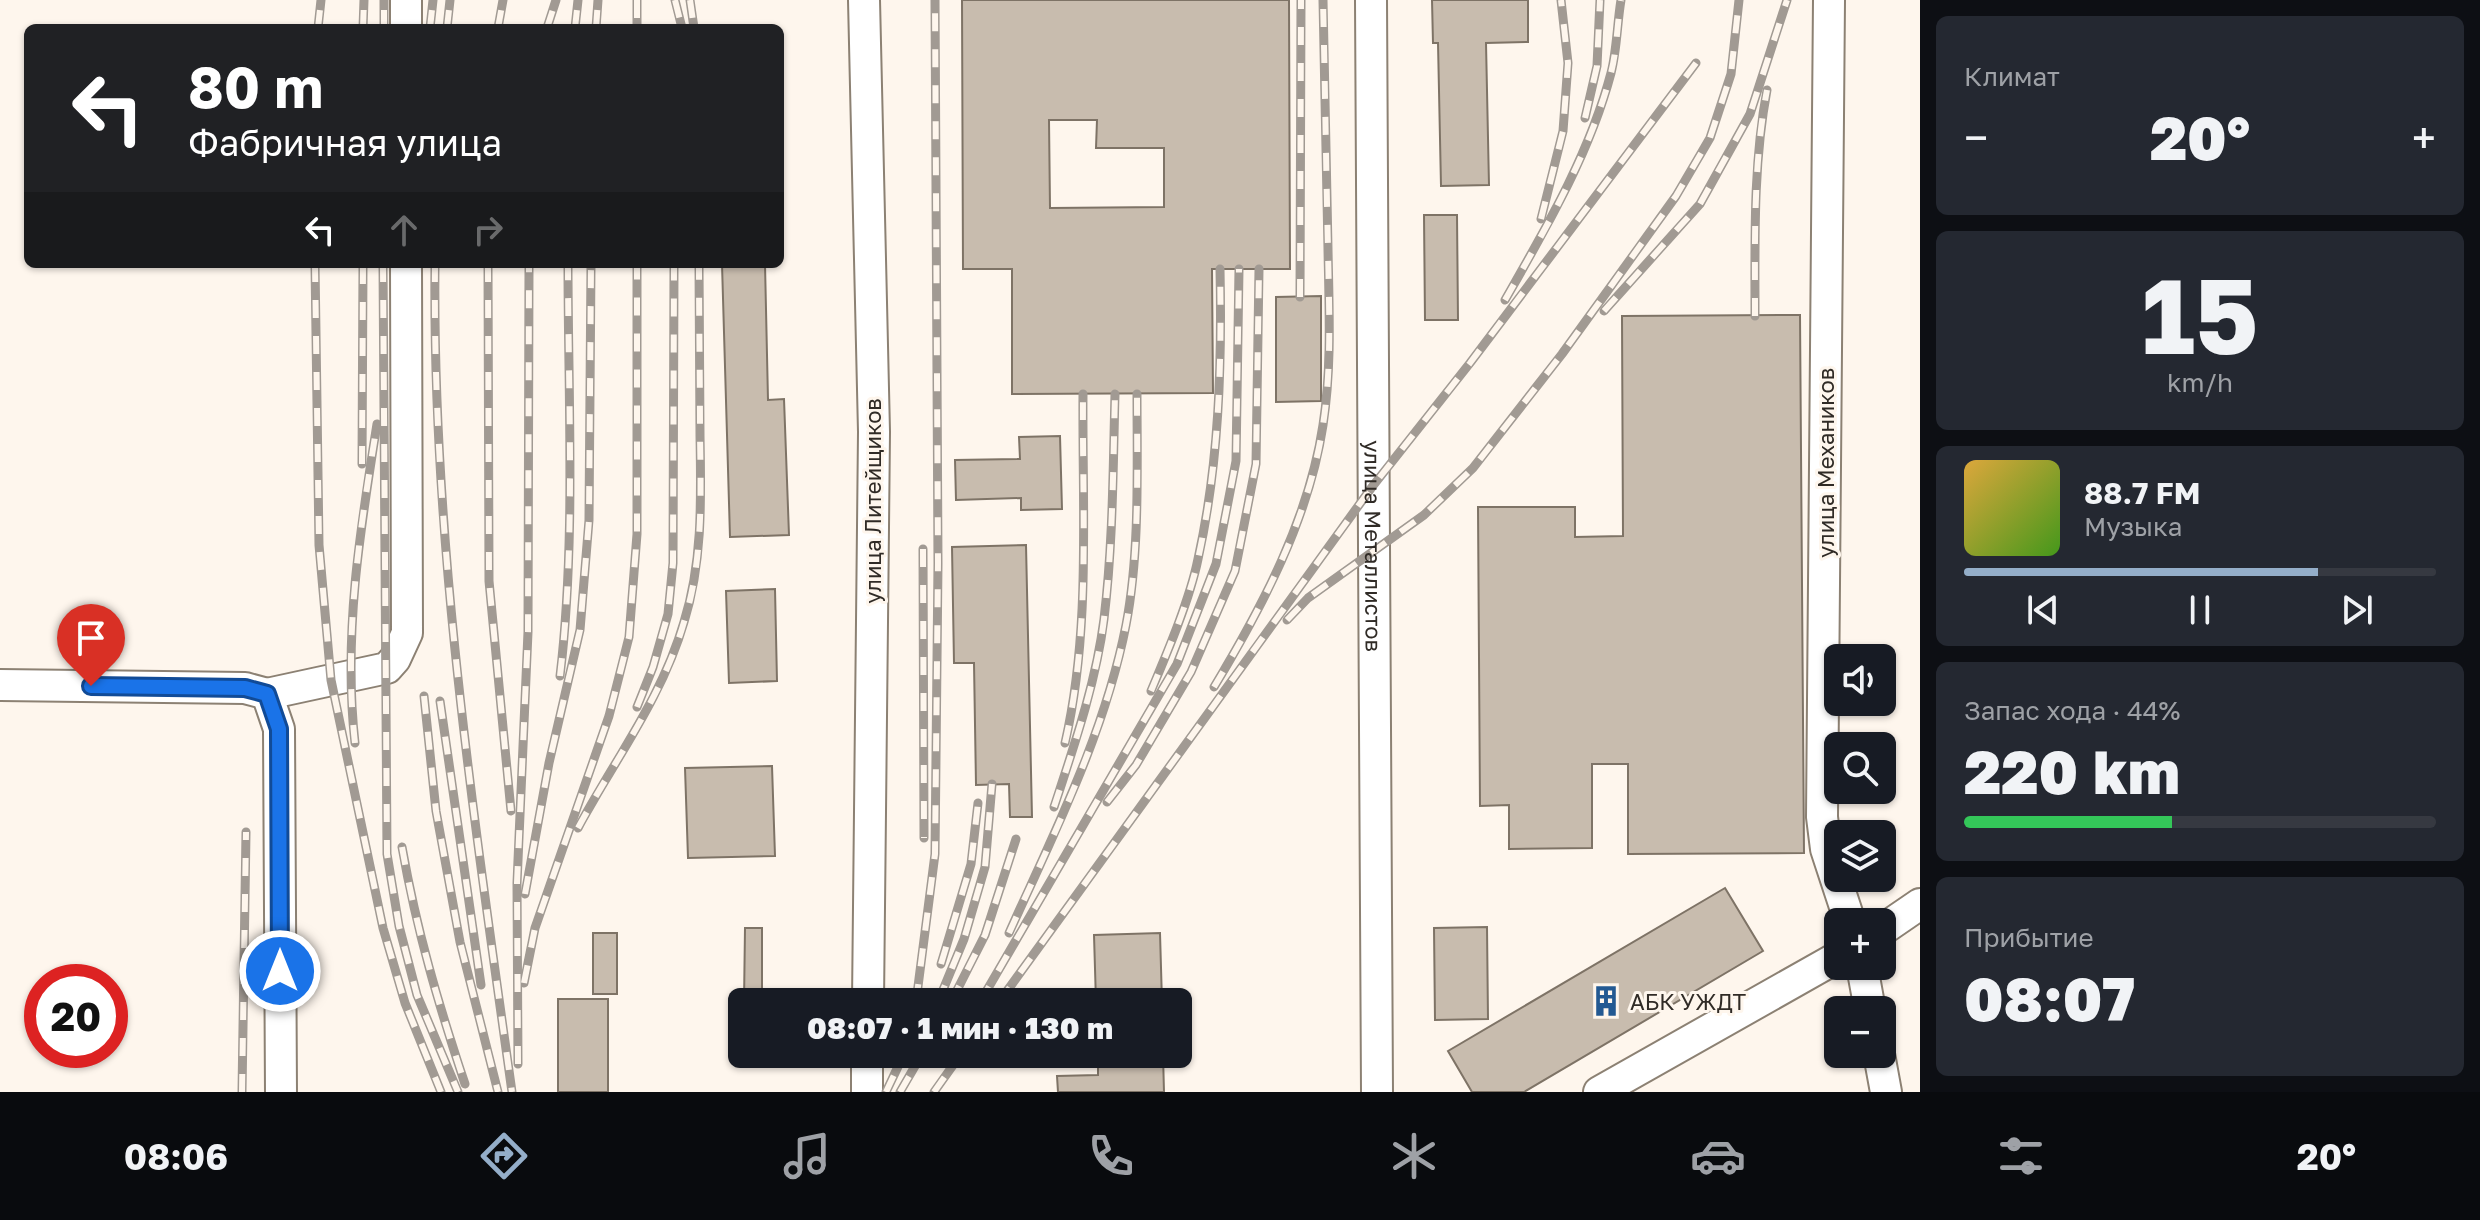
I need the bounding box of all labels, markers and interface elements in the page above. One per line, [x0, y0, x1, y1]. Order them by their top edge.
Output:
text: 80 m [188, 53, 323, 120]
icon: left [56, 56, 160, 160]
text: Климат [1964, 61, 2060, 92]
text: 20° [2150, 101, 2250, 173]
text: − [1964, 111, 1988, 164]
text: + [2412, 111, 2436, 164]
text: Фабричная улица [188, 121, 502, 164]
icon: left [298, 208, 342, 252]
icon: ahead [382, 208, 426, 252]
icon: right [466, 208, 510, 252]
text: 15 [2141, 252, 2259, 377]
text: km/h [2167, 367, 2233, 398]
street label: улица Механиков [1812, 368, 1839, 558]
street label: улица Литейщиков [859, 398, 886, 604]
street label: улица Металлистов [1360, 440, 1388, 652]
text: 88.7 FM [2084, 475, 2200, 511]
text: Музыка [2084, 511, 2182, 542]
icon: previous [2021, 588, 2065, 632]
icon: pause [2178, 588, 2222, 632]
icon: next [2335, 588, 2379, 632]
pin [57, 604, 125, 686]
icon: arrive [69, 616, 113, 660]
map controls [1824, 644, 1896, 1068]
button: sound [1824, 644, 1896, 716]
text: Запас хода · 44% [1964, 695, 2180, 726]
button: search [1824, 732, 1896, 804]
text: 220 km [1964, 735, 2180, 807]
button: layers [1824, 820, 1896, 892]
button: + [1824, 908, 1896, 980]
text: Прибытие [1964, 922, 2093, 953]
position arrow [238, 929, 322, 1013]
text: 08:07 [1964, 962, 2135, 1034]
speed limit sign: 20 [24, 964, 128, 1068]
building icon: АБК УЖДТ [1589, 984, 1623, 1018]
place label: АБК УЖДТ [1630, 988, 1746, 1015]
button: − [1824, 996, 1896, 1068]
text: 08:07 · 1 мин · 130 m [807, 1010, 1113, 1046]
icon: directions [476, 1128, 532, 1184]
icon: music [779, 1128, 835, 1184]
icon: phone [1083, 1128, 1139, 1184]
icon: climate [1386, 1128, 1442, 1184]
icon: car [1690, 1128, 1746, 1184]
icon: filters [1993, 1128, 2049, 1184]
text: 08:06 [124, 1135, 228, 1178]
text: 20° [2297, 1135, 2356, 1178]

